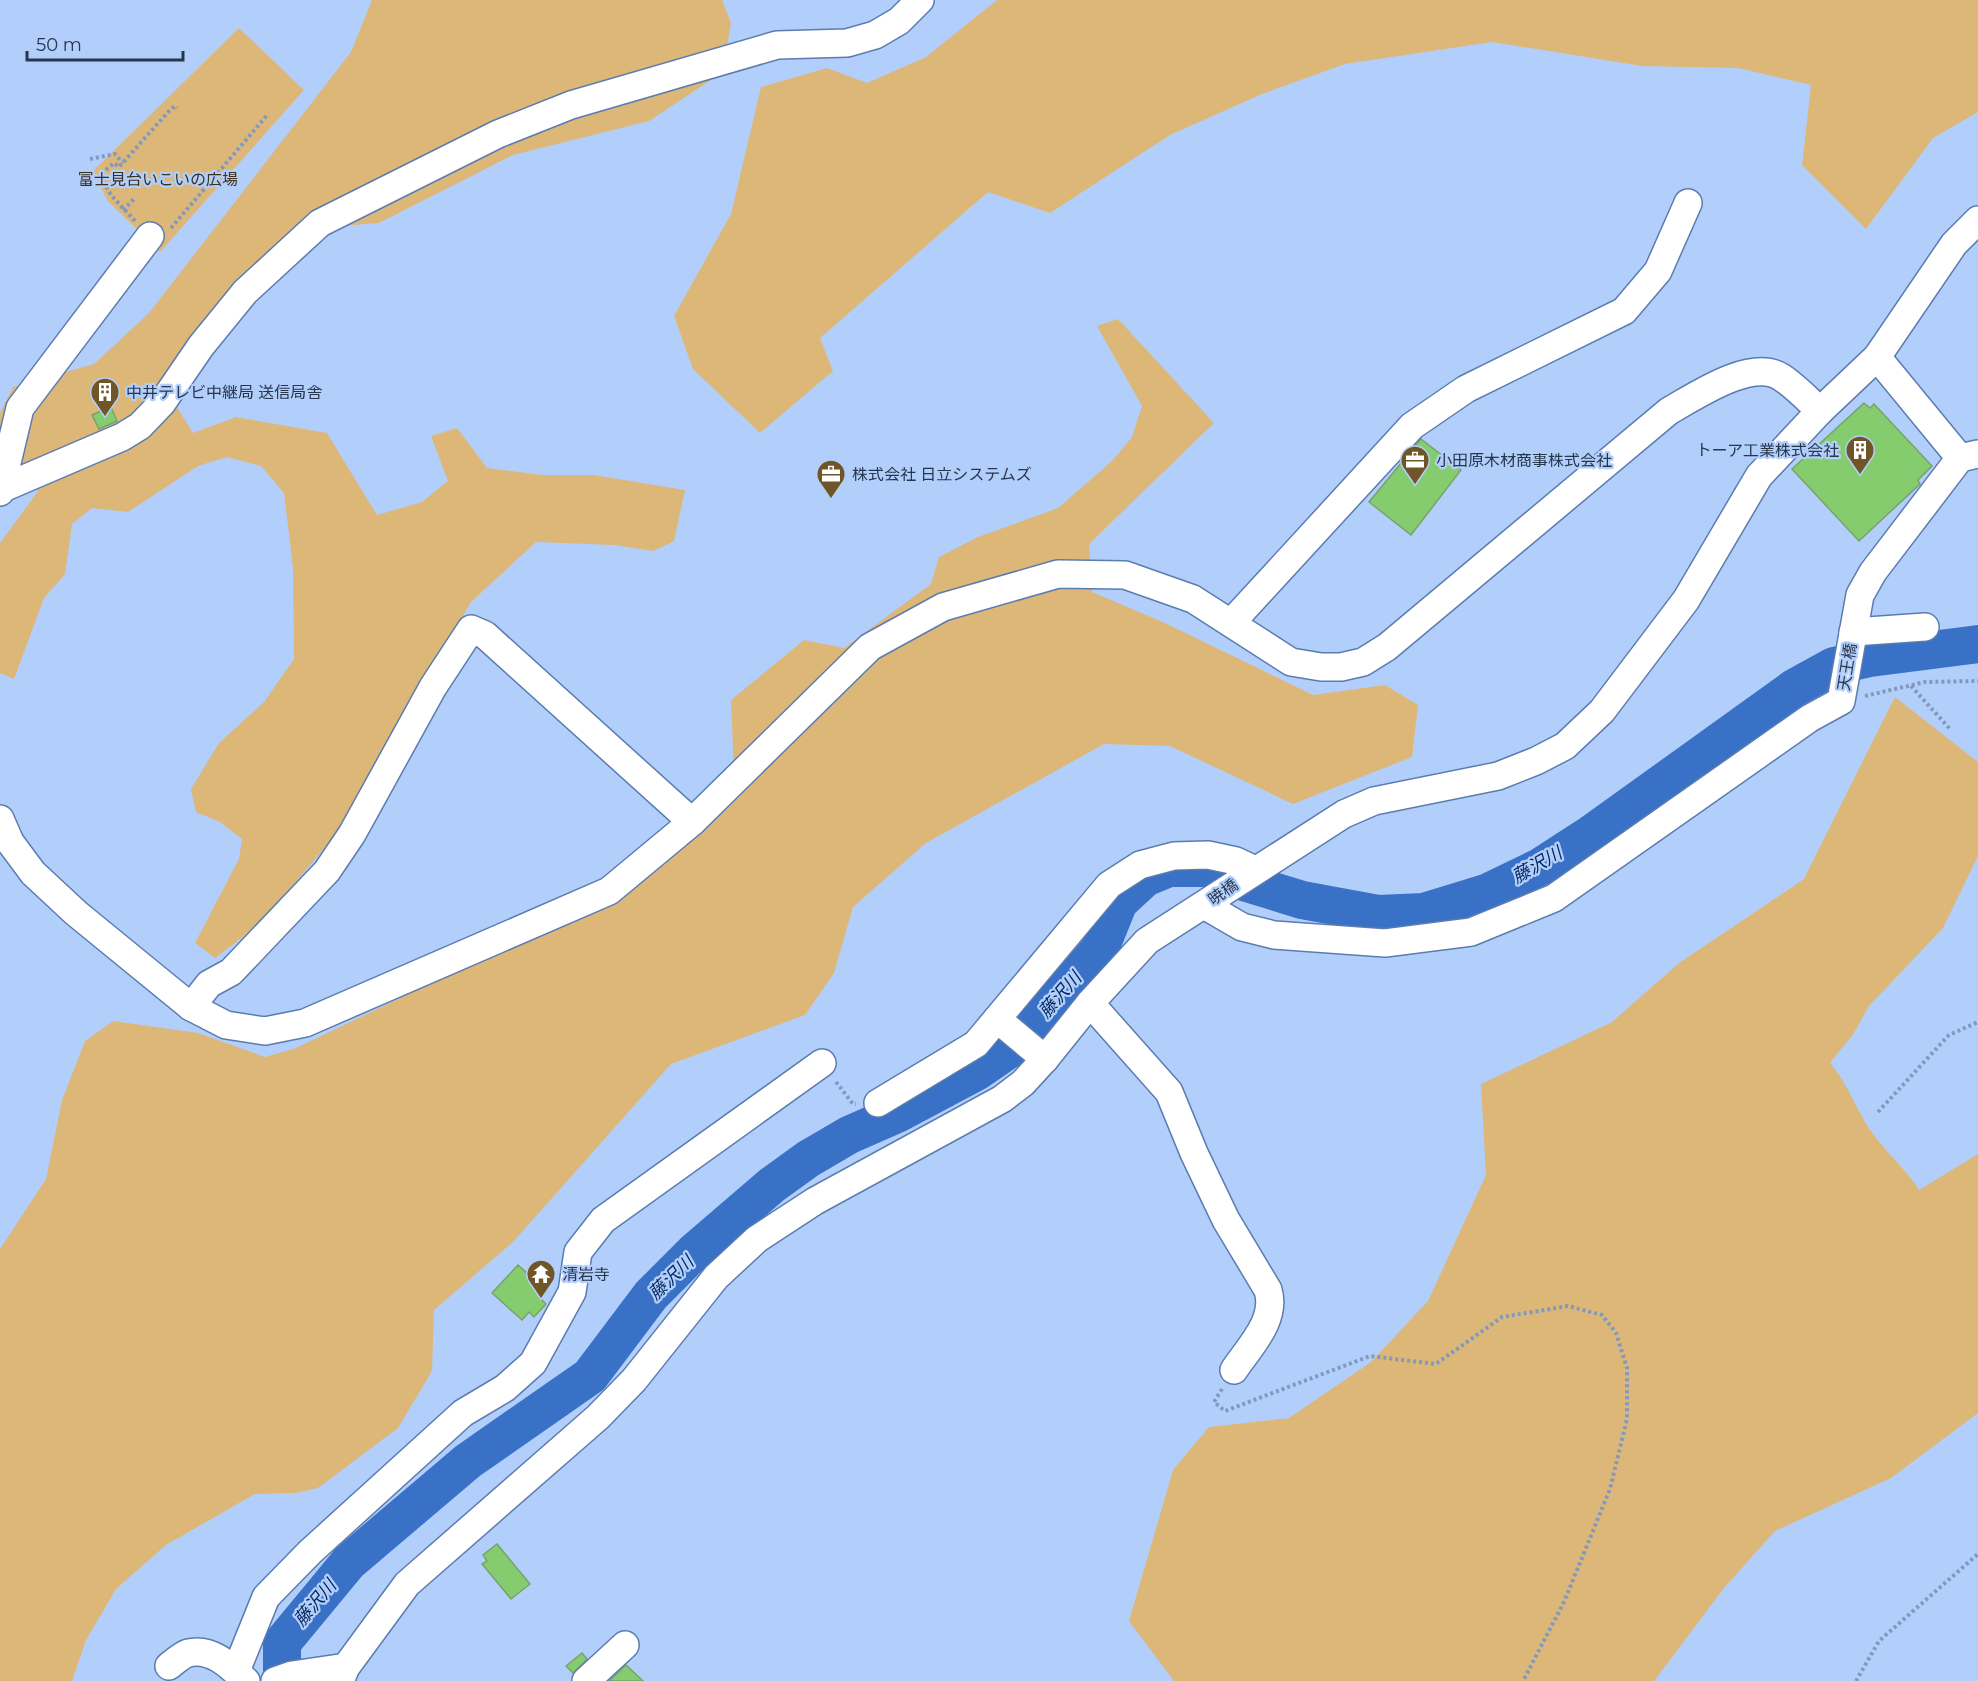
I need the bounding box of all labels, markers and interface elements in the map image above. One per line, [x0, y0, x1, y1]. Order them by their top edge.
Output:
scale bar [27, 24, 183, 62]
text: 50 m [36, 34, 82, 56]
park label: 富士見台いこいの広場 [78, 170, 238, 189]
building icon: 中井テレビ中継局 送信局舎 [89, 376, 121, 418]
place label: 中井テレビ中継局 送信局舎 [126, 383, 322, 402]
building icon: トーア工業株式会社 [1844, 434, 1876, 476]
place label: トーア工業株式会社 [1696, 441, 1839, 460]
office icon: 小田原木材商事株式会社 [1399, 444, 1431, 486]
place label: 小田原木材商事株式会社 [1436, 451, 1612, 470]
office icon: 株式会社 日立システムズ [815, 458, 847, 500]
place label: 株式会社 日立システムズ [852, 465, 1032, 484]
street label: 天王橋 [1834, 642, 1860, 692]
water label: 藤沢川 [1508, 841, 1568, 888]
street label: 暁橋 [1204, 875, 1242, 909]
water label: 藤沢川 [1034, 966, 1087, 1023]
water label: 藤沢川 [644, 1250, 700, 1305]
temple icon: 清岩寺 [525, 1258, 557, 1300]
place label: 清岩寺 [562, 1265, 610, 1284]
water label: 藤沢川 [289, 1574, 342, 1631]

